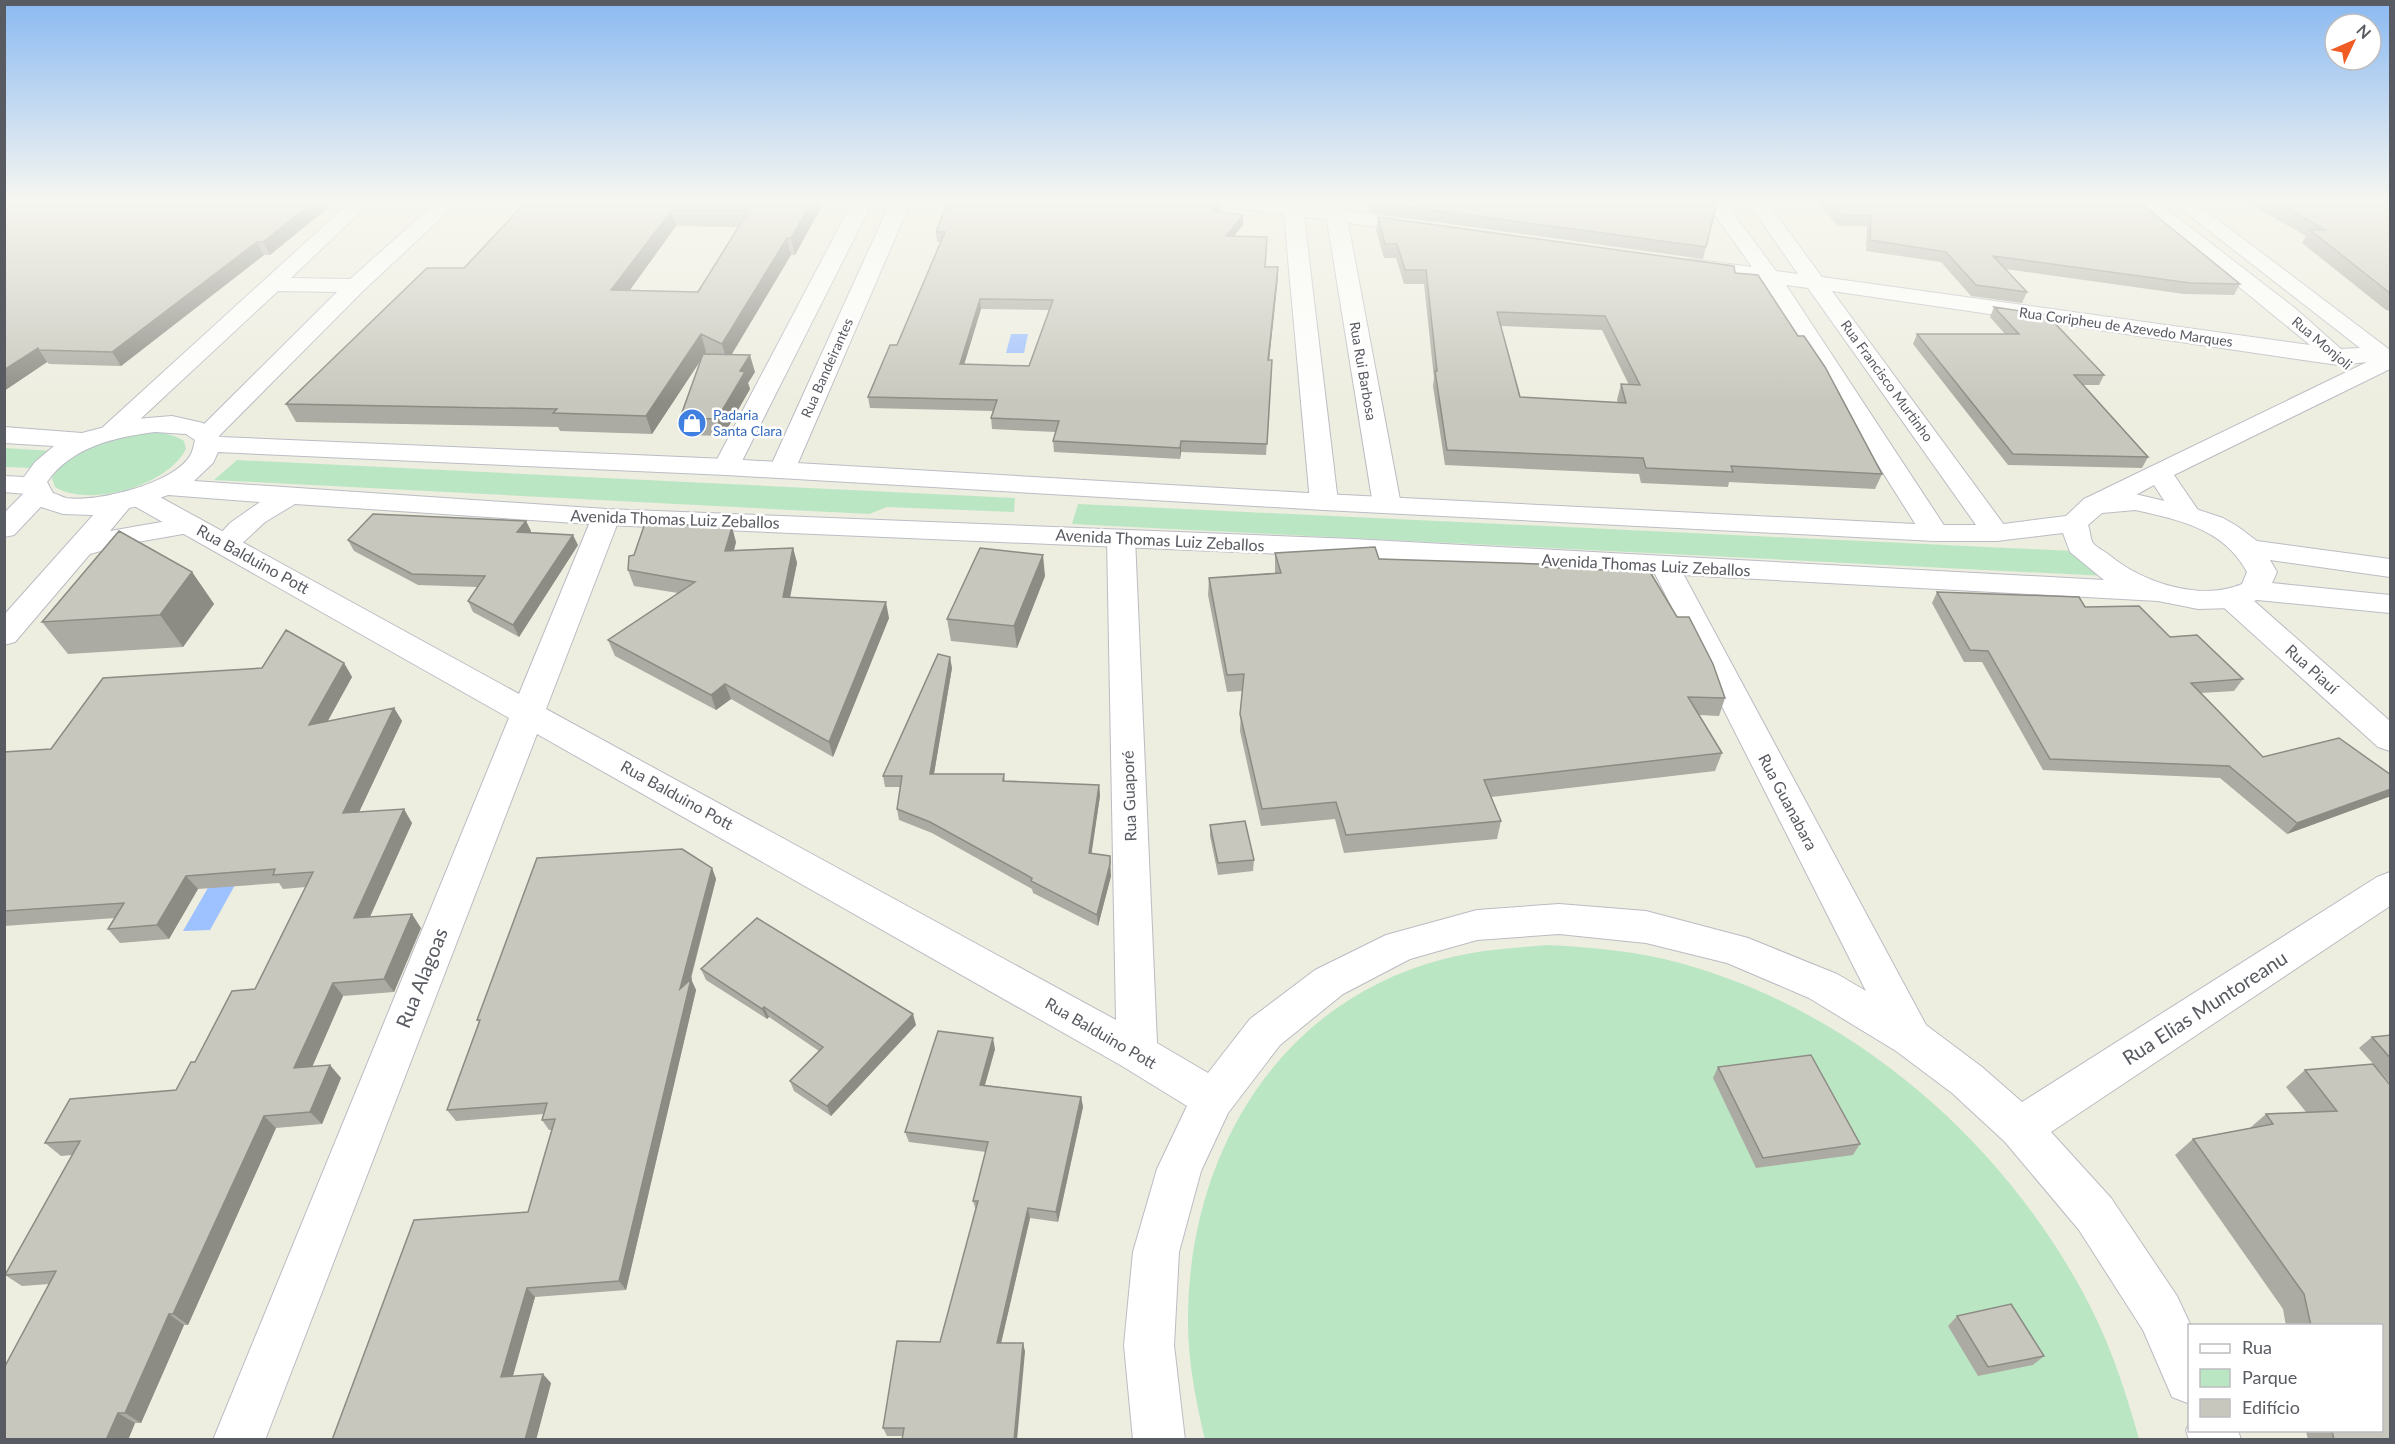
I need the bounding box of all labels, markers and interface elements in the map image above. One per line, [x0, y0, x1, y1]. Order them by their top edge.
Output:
north arrow [2323, 12, 2383, 72]
text: N [2353, 20, 2375, 42]
street label: Rua Coripheu de Azevedo Marques [2018, 303, 2234, 350]
street label: Rua Monjoli [2289, 313, 2356, 373]
street label: Rua Bandeirantes [797, 315, 856, 420]
street label: Rua Francisco Murtinho [1838, 317, 1937, 445]
street label: Rua Rui Barbosa [1346, 320, 1381, 422]
place label: Padaria Santa Clara [713, 406, 782, 439]
shop icon: Padaria Santa Clara [676, 407, 708, 439]
street label: Avenida Thomas Luiz Zeballos [570, 505, 780, 532]
street label: Rua Balduino Pott [194, 520, 313, 597]
street label: Avenida Thomas Luiz Zeballos [1055, 525, 1265, 554]
street label: Avenida Thomas Luiz Zeballos [1541, 550, 1751, 579]
street label: Rua Piauí [2282, 640, 2344, 698]
street label: Rua Guaporé [1117, 750, 1140, 842]
street label: Rua Guanabara [1755, 750, 1822, 853]
street label: Rua Balduino Pott [618, 756, 737, 833]
street label: Rua Alagoas [390, 924, 452, 1031]
street label: Rua Elias Muntoreanu [2118, 945, 2291, 1069]
street label: Rua Balduino Pott [1042, 993, 1160, 1072]
legend [2188, 1324, 2383, 1432]
text: Rua [2242, 1336, 2272, 1358]
text: Parque [2242, 1366, 2297, 1388]
text: Edifício [2242, 1396, 2300, 1418]

